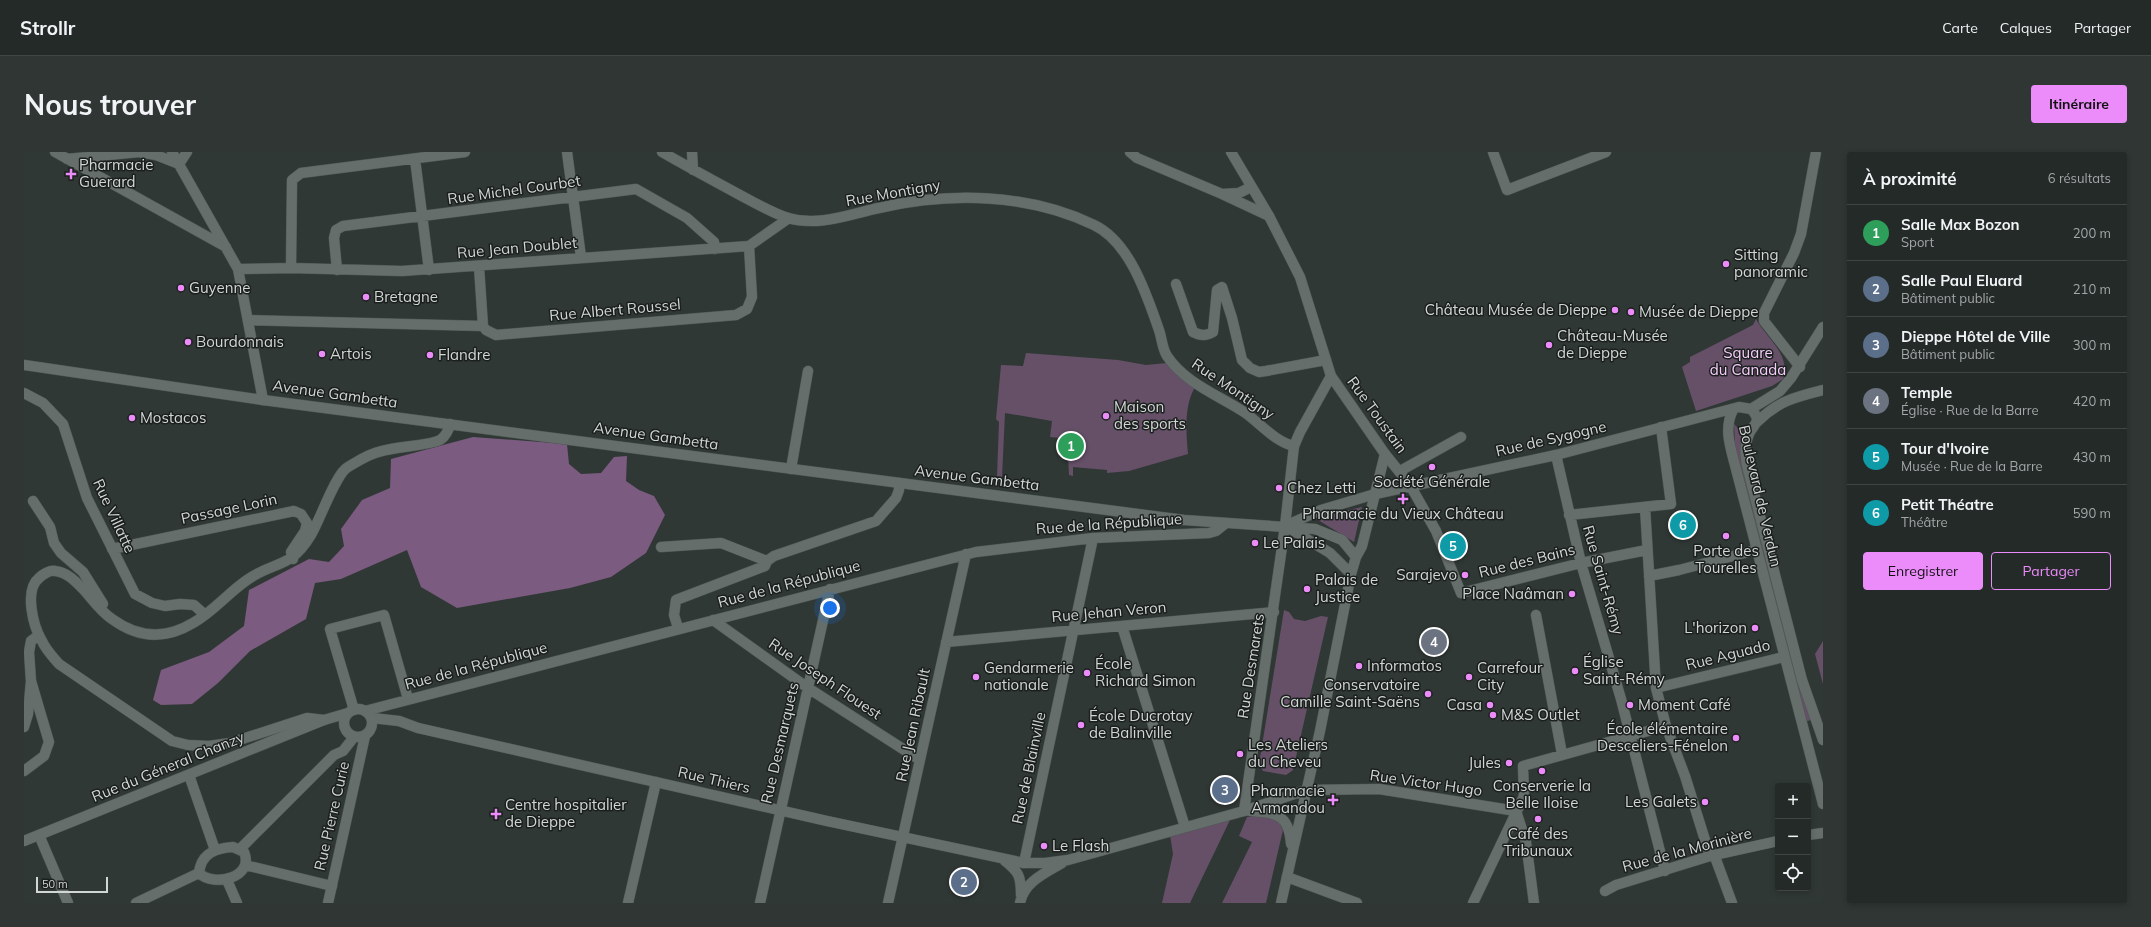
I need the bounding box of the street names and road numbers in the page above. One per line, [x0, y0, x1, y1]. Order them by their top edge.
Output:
street label: Rue Michel Courbet [446, 171, 582, 208]
street label: Rue Montigny [844, 175, 942, 210]
street label: Rue Jean Doublet [456, 233, 578, 262]
street label: Rue Albert Roussel [548, 294, 681, 325]
street label: Rue Montigny [1188, 354, 1278, 423]
street label: Rue Toustain [1343, 373, 1412, 457]
street label: Avenue Gambetta [271, 375, 399, 412]
street label: Avenue Gambetta [592, 417, 720, 454]
street label: Rue de Sygogne [1494, 417, 1608, 460]
street label: Boulevard de Verdun [1735, 423, 1786, 569]
street label: Avenue Gambetta [913, 460, 1041, 495]
street label: Rue Villatte [89, 476, 140, 556]
street label: Passage Lorin [179, 489, 279, 528]
street label: Rue de la République [1035, 509, 1183, 538]
street label: Rue Saint-Rémy [1579, 523, 1628, 637]
street label: Rue des Bains [1477, 539, 1577, 582]
street label: Rue de la République [716, 555, 862, 612]
street label: Rue Jehan Veron [1051, 597, 1167, 626]
street label: Rue Desmarets [1233, 612, 1268, 720]
street label: Rue Joseph Flouest [765, 634, 885, 723]
street label: Rue Aguado [1684, 635, 1772, 674]
street label: Rue de la République [403, 637, 549, 694]
street label: Rue Jean Ribault [891, 667, 934, 783]
street label: Rue Desmarquets [756, 680, 803, 805]
street label: Rue de Blainville [1007, 710, 1050, 826]
street label: Rue du Géneral Chanzy [89, 727, 247, 806]
street label: Rue Pierre Curie [310, 759, 353, 872]
street label: Rue Thiers [676, 762, 752, 797]
street label: Rue Victor Hugo [1369, 765, 1484, 800]
street label: Rue de la Morinière [1620, 823, 1754, 876]

